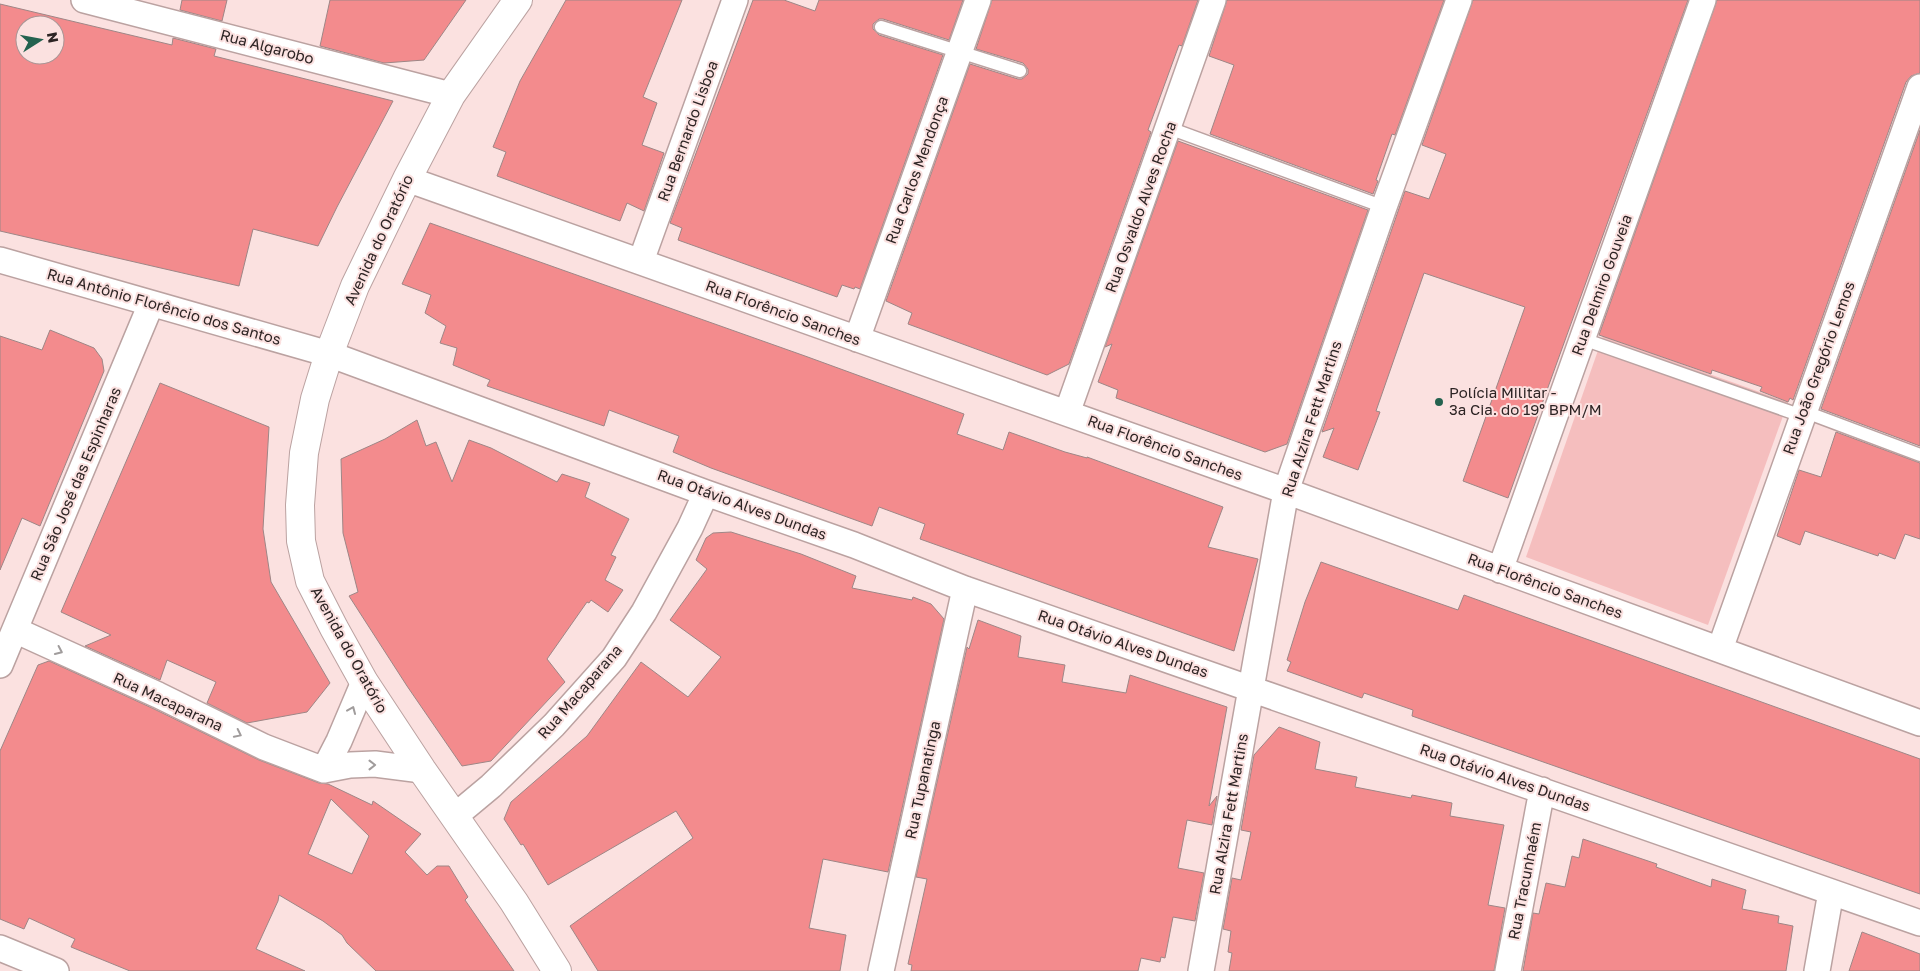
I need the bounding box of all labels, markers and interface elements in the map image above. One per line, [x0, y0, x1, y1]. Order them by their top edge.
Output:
north arrow [15, 15, 65, 65]
street label: Rua Algarobo [218, 25, 316, 67]
text: N [44, 31, 63, 44]
street label: Rua Bernardo Lisboa [653, 58, 721, 203]
street label: Rua Carlos Mendonça [881, 93, 951, 246]
street label: Rua Osvaldo Alves Rocha [1101, 119, 1179, 295]
street label: Avenida do Oratório [340, 172, 416, 308]
street label: Rua Delmiro Gouveia [1567, 212, 1635, 358]
street label: Rua Antônio Florêncio dos Santos [45, 264, 283, 348]
street label: Rua Florêncio Sanches [703, 276, 863, 349]
street label: Rua João Gregório Lemos [1778, 279, 1858, 457]
street label: Rua Alzira Fett Martins [1277, 338, 1345, 499]
place label: Polícia Militar - 3ª Cia. do 19º BPM/M [1449, 383, 1602, 418]
street label: Rua São José das Espinharas [26, 384, 124, 583]
marker: Polícia Militar - 3ª Cia. do 19º BPM/M [1433, 396, 1445, 408]
street label: Rua Florêncio Sanches [1085, 411, 1245, 484]
street label: Rua Otávio Alves Dundas [655, 465, 829, 543]
street label: Rua Florêncio Sanches [1465, 549, 1625, 622]
street label: Avenida do Oratório [308, 583, 392, 716]
street label: Rua Otávio Alves Dundas [1036, 605, 1211, 681]
street label: Rua Macaparana [533, 641, 625, 742]
one-way arrow [54, 644, 63, 655]
street label: Rua Macaparana [111, 668, 226, 734]
one-way arrow [347, 707, 357, 715]
street label: Rua Tupanatinga [901, 719, 943, 841]
one-way arrow [233, 728, 242, 739]
street label: Rua Alzira Fett Martins [1205, 732, 1251, 896]
street label: Rua Otávio Alves Dundas [1418, 739, 1593, 815]
one-way arrow [368, 760, 376, 770]
street label: Rua Tracunhaém [1504, 820, 1544, 941]

